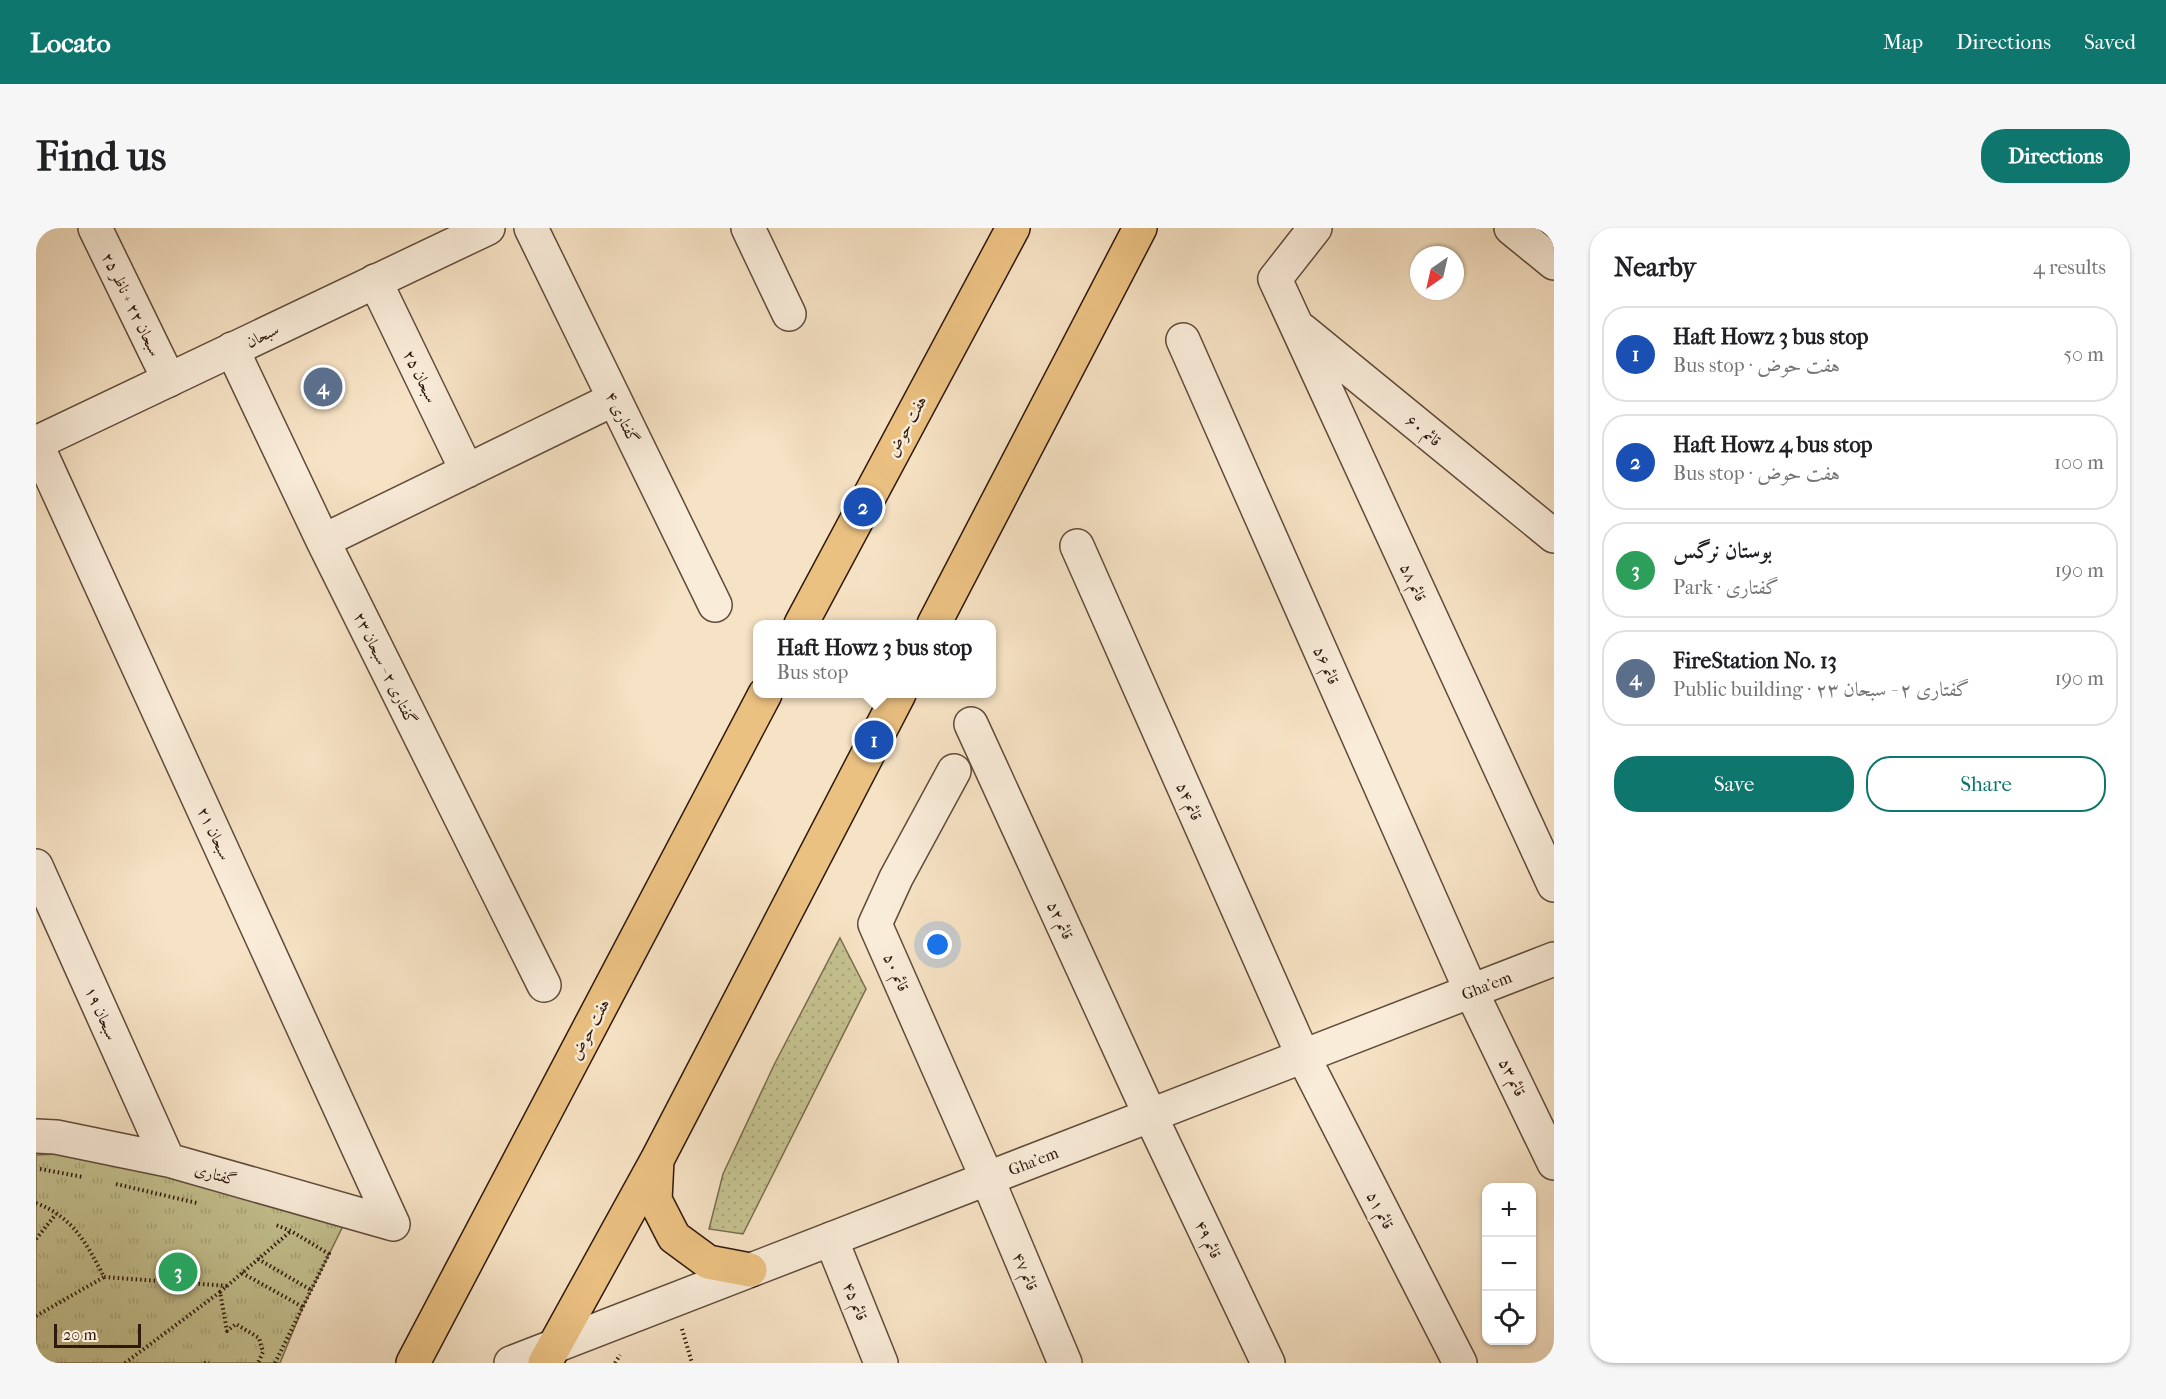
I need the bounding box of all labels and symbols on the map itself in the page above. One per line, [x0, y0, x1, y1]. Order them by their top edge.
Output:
north arrow [1410, 246, 1464, 300]
street label: سبحان ۲۲ + ناظر ۲۵ [97, 249, 165, 360]
street label: سبحان [243, 319, 282, 352]
street label: سبحان ۲۵ [400, 347, 441, 406]
pin: 4 [304, 364, 342, 410]
street label: گفتاری ۴ [602, 388, 643, 446]
street label: هفت حوض [883, 393, 931, 460]
street label: قائم ۶۰ [1399, 410, 1445, 454]
pin: 2 [844, 484, 882, 530]
street label: قائم ۵۸ [1392, 560, 1431, 606]
street label: گفتاری ۲ - سبحان ۲۳ [350, 609, 421, 728]
street label: قائم ۵۶ [1305, 643, 1343, 689]
pin: 1 [854, 718, 894, 762]
street label: قائم ۵۴ [1168, 779, 1206, 825]
street label: سبحان ۲۱ [194, 804, 235, 863]
street label: قائم ۵۲ [1039, 898, 1078, 944]
your location [923, 930, 952, 959]
street label: قائم ۵۰ [875, 950, 913, 996]
street label: Gha'em [1459, 967, 1515, 1004]
street label: سبحان ۱۹ [81, 984, 122, 1043]
street label: هفت حوض [566, 996, 614, 1063]
street label: قائم ۵۳ [1491, 1055, 1530, 1102]
street label: Gha'em [1006, 1143, 1062, 1179]
street label: گفتاری [193, 1159, 239, 1190]
street label: قائم ۵۱ [1359, 1188, 1398, 1235]
street label: قائم ۴۹ [1187, 1217, 1226, 1263]
street label: قائم ۴۷ [1004, 1249, 1042, 1295]
pin: 3 [158, 1250, 198, 1294]
street label: قائم ۴۵ [835, 1279, 872, 1325]
scale bar [54, 1321, 141, 1348]

